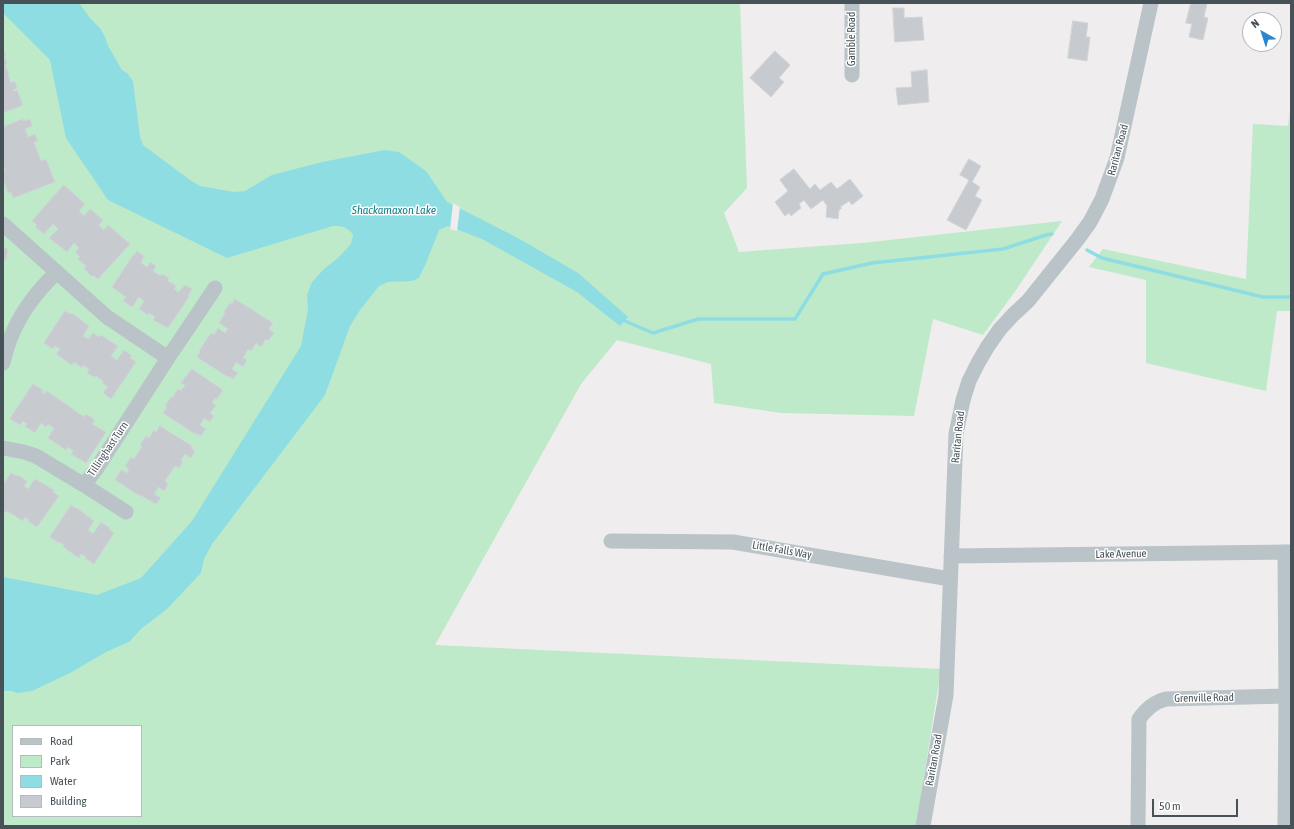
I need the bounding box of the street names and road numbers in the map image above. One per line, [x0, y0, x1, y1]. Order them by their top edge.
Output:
street label: Gamble Road [845, 12, 859, 66]
street label: Raritan Road [1105, 123, 1131, 177]
street label: Raritan Road [949, 410, 967, 464]
street label: Tillinghast Turn [85, 419, 131, 479]
street label: Little Falls Way [751, 538, 813, 562]
street label: Lake Avenue [1095, 547, 1147, 561]
street label: Grenville Road [1174, 691, 1234, 705]
street label: Raritan Road [923, 733, 945, 787]

